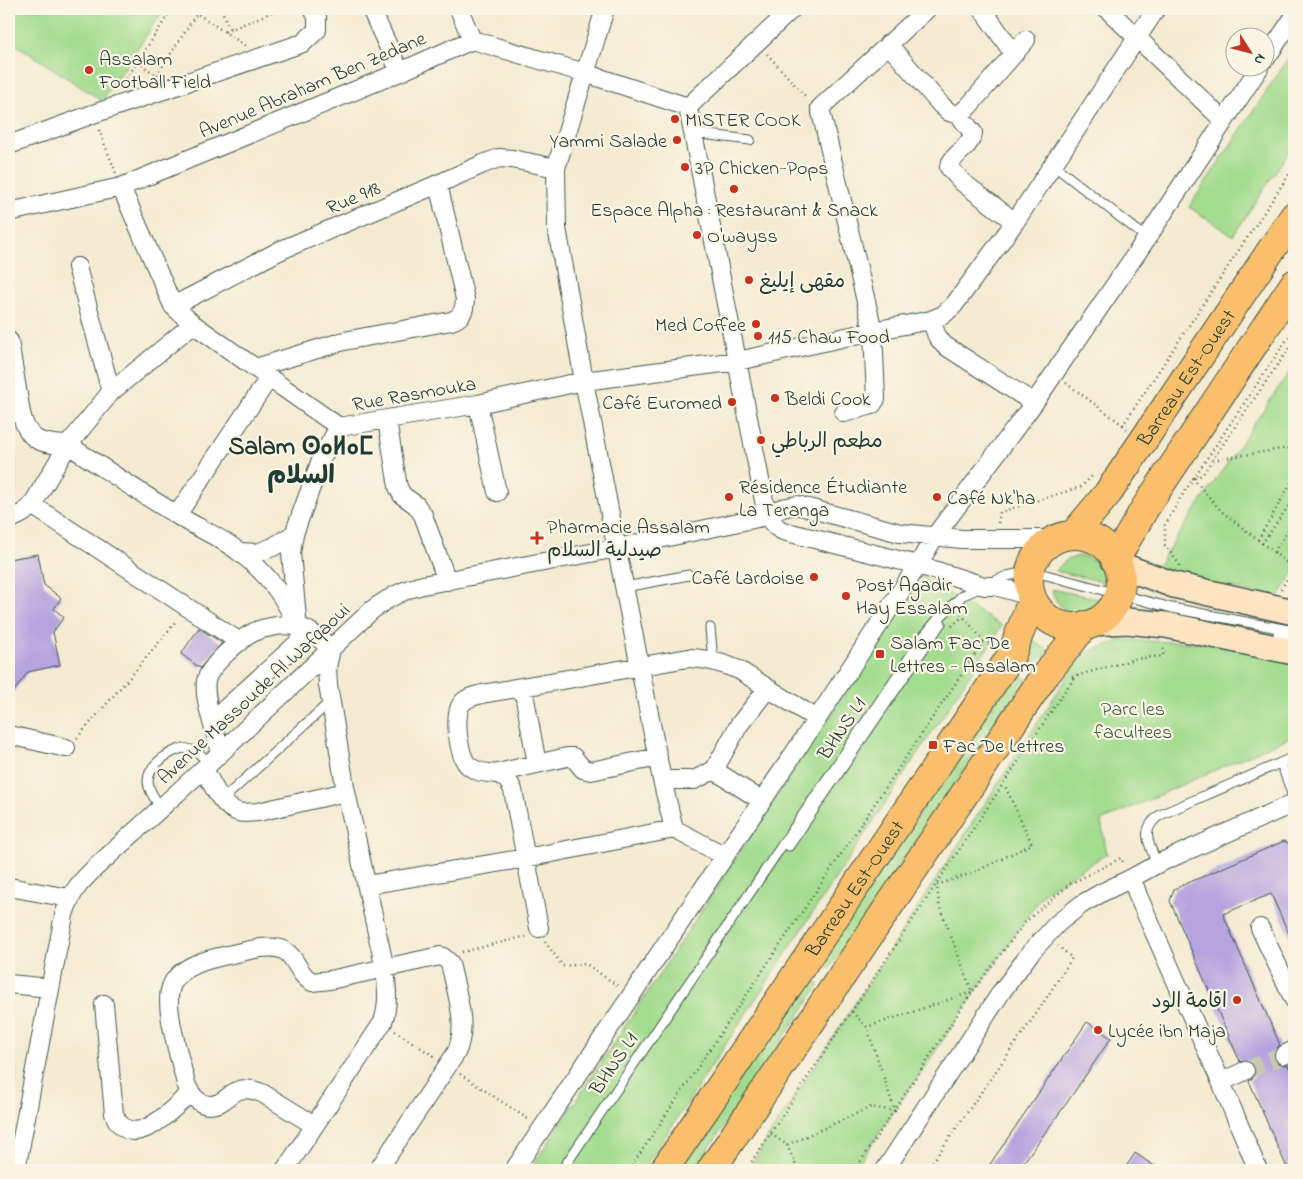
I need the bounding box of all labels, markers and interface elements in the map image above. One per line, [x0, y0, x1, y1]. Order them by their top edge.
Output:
street label: Avenue Abraham Ben Zedane [195, 25, 431, 147]
north arrow [1226, 28, 1276, 78]
place label: Assalam Football Field [98, 46, 211, 98]
text: N [1248, 49, 1271, 69]
marker: Assalam Football Field [83, 64, 95, 76]
place label: MISTER COOK [685, 107, 801, 136]
marker: MISTER COOK [669, 113, 681, 125]
place label: Yammi Salade [549, 128, 667, 157]
marker: Yammi Salade [671, 134, 683, 146]
place label: 3P Chicken-Pops [695, 155, 829, 184]
marker: 3P Chicken-Pops [679, 161, 691, 173]
street label: Rue 918 [322, 175, 386, 224]
marker: Espace Alpha : Restaurant & Snack [728, 183, 740, 195]
place label: Espace Alpha : Restaurant & Snack [590, 197, 878, 226]
place label: O'wayss [707, 223, 778, 252]
marker: O'wayss [691, 229, 703, 241]
place label: مقهى إيليغ [759, 268, 845, 297]
marker: مقهى إيليغ [743, 274, 755, 286]
street label: Barreau Est-Ouest [1131, 304, 1245, 454]
place label: Med Coffee [655, 312, 746, 341]
marker: Med Coffee [750, 318, 762, 330]
place label: 115 Chaw Food [768, 324, 890, 353]
marker: 115 Chaw Food [752, 330, 764, 342]
street label: Rue Rasmouka [350, 370, 479, 421]
place label: Beldi Cook [784, 386, 871, 415]
place label: Café Euromed [602, 390, 722, 419]
marker: Beldi Cook [769, 392, 781, 404]
marker: Café Euromed [726, 396, 738, 408]
place label: مطعم الرباطي [771, 428, 883, 458]
district label: Salam ⵙⴰⵍⴰⵎ السلام [229, 430, 373, 495]
marker: مطعم الرباطي [755, 434, 767, 446]
place label: Résidence Étudiante La Teranga [739, 474, 907, 527]
place label: Café Nk'ha [947, 485, 1035, 514]
marker: Résidence Étudiante La Teranga [723, 491, 735, 503]
marker: Café Nk'ha [931, 491, 943, 503]
place label: Pharmacie Assalam صيدلية السلام [547, 514, 710, 566]
marker: Pharmacie Assalam صيدلية السلام [531, 532, 543, 544]
place label: Café Lardoise [691, 565, 804, 594]
marker: Café Lardoise [808, 571, 820, 583]
place label: Post Agadir Hay Essalam [856, 572, 968, 624]
marker: Post Agadir Hay Essalam [840, 590, 852, 602]
street label: Avenue Massoude Al Wafqaoui [152, 597, 358, 792]
place label: Salam Fac De Lettres - Assalam [890, 630, 1036, 682]
marker: Salam Fac De Lettres - Assalam [874, 648, 886, 660]
street label: BHNS L1 [811, 692, 875, 767]
park label: Parc les facultees [1094, 696, 1172, 748]
place label: Fac De Lettres [942, 733, 1064, 762]
marker: Fac De Lettres [927, 739, 939, 751]
street label: Barreau Est-Ouest [799, 815, 913, 965]
place label: اقامة الود [1151, 988, 1227, 1017]
marker: اقامة الود [1231, 994, 1243, 1006]
place label: Lycée ibn Maja [1108, 1018, 1226, 1047]
marker: Lycée ibn Maja [1092, 1024, 1104, 1036]
street label: BHNS L1 [583, 1027, 647, 1102]

